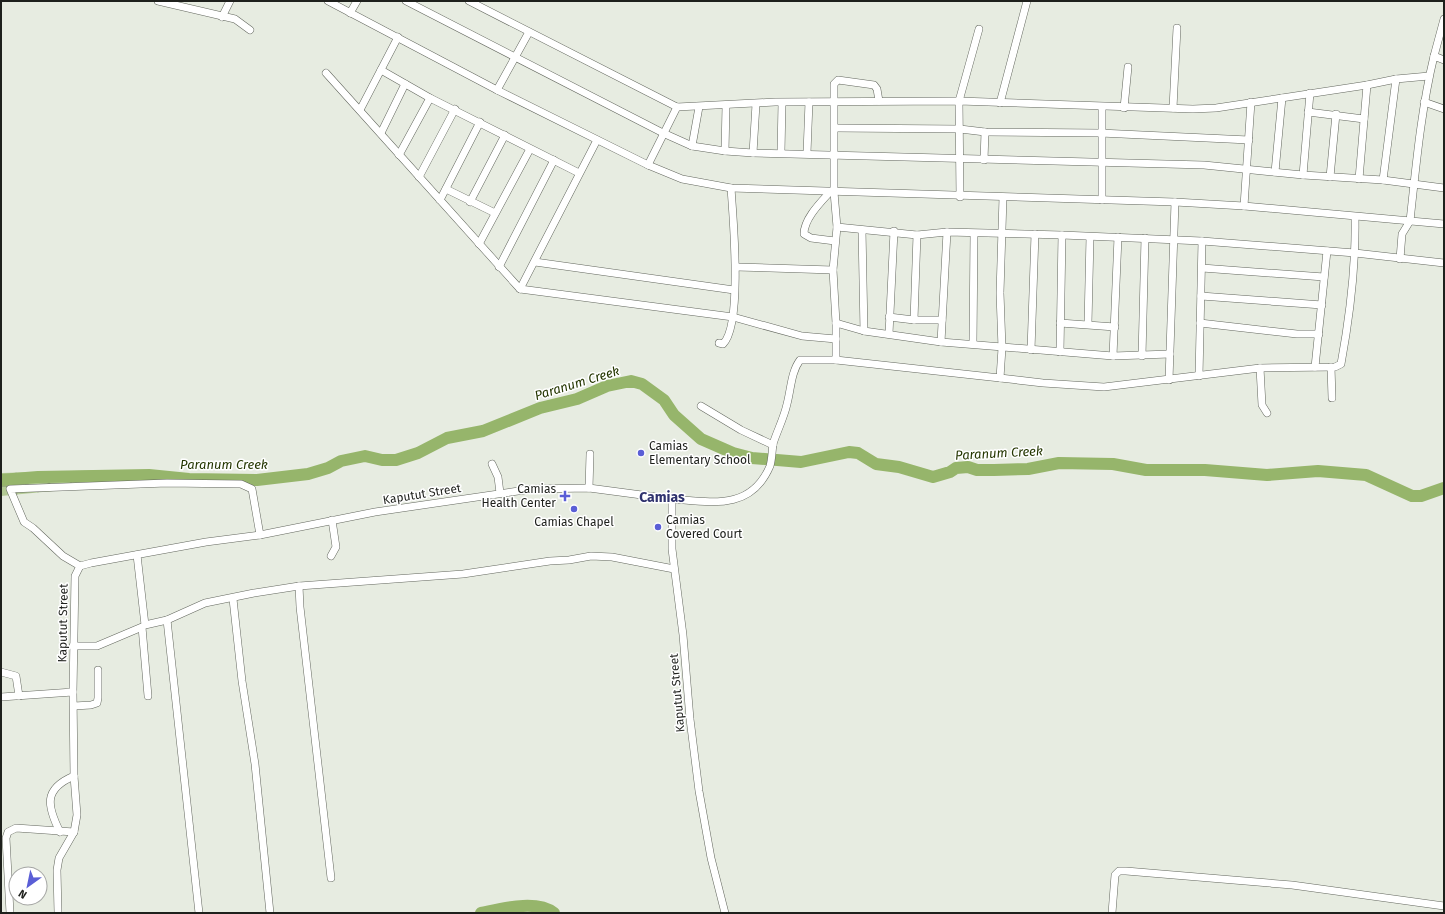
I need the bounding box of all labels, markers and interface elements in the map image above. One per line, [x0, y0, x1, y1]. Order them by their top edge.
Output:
water label: Paranum Creek [533, 363, 621, 403]
place label: Camias Elementary School [649, 439, 751, 467]
water label: Paranum Creek [955, 443, 1043, 463]
marker: Camias Elementary School [636, 448, 646, 458]
water label: Paranum Creek [180, 457, 268, 472]
street label: Kaputut Street [382, 481, 463, 507]
place label: Camias Health Center [482, 482, 556, 510]
district label: Camias [639, 489, 685, 506]
marker: Camias Health Center [559, 490, 571, 502]
marker: Camias Chapel [569, 504, 579, 514]
place label: Camias Covered Court [666, 513, 743, 541]
place label: Camias Chapel [534, 515, 614, 529]
marker: Camias Covered Court [653, 522, 663, 532]
street label: Kaputut Street [55, 583, 71, 663]
street label: Kaputut Street [667, 652, 687, 733]
north arrow [8, 866, 48, 906]
text: N [16, 887, 29, 901]

